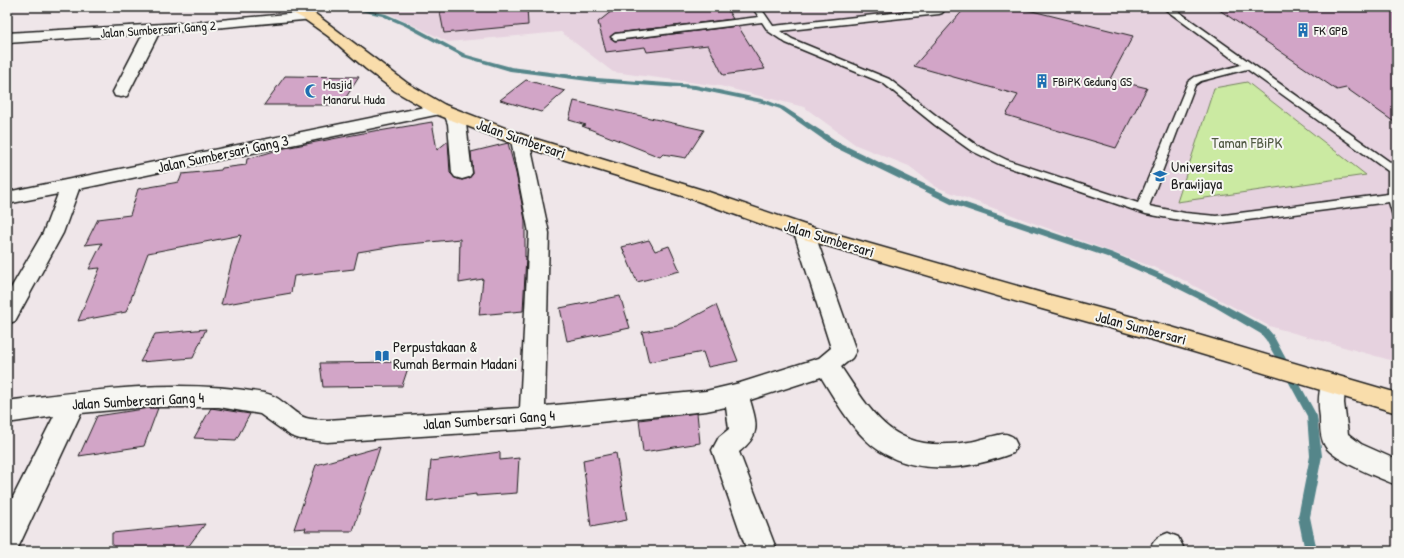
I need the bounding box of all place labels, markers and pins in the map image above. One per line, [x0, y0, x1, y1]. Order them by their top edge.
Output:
place label: FK GPB [1313, 21, 1348, 39]
building icon: FK GPB [1295, 22, 1311, 38]
place label: FBiPK Gedung GS [1052, 72, 1132, 90]
building icon: FBiPK Gedung GS [1034, 73, 1050, 89]
place label: Masjid Manarul Huda [323, 75, 385, 108]
mosque icon: Masjid Manarul Huda [304, 83, 320, 99]
place label: Universitas Brawijaya [1171, 156, 1233, 194]
school or university icon: Universitas Brawijaya [1152, 168, 1168, 184]
place label: Perpustakaan & Rumah Bermain Madani [393, 336, 517, 374]
library icon: Perpustakaan & Rumah Bermain Madani [374, 348, 390, 364]

